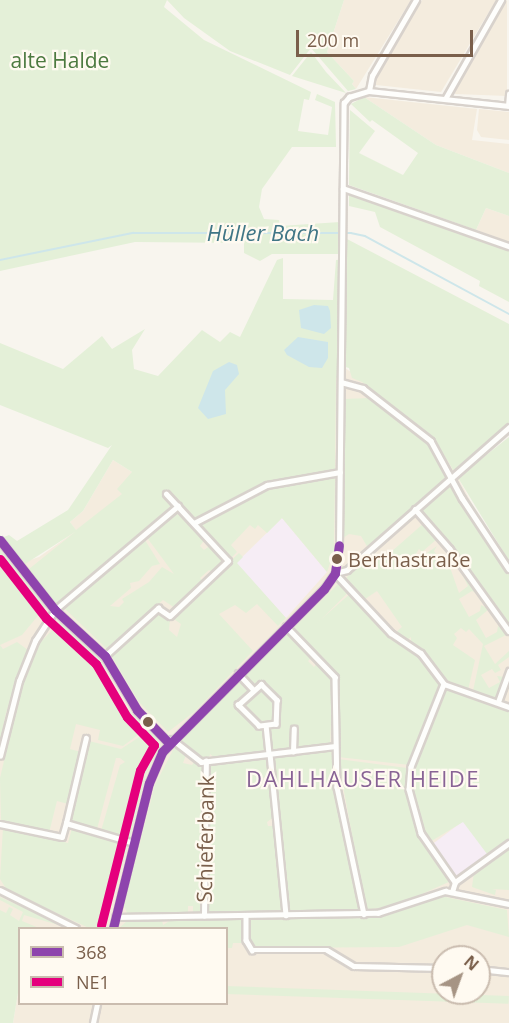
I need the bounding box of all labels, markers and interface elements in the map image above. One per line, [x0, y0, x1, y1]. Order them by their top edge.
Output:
scale bar [299, 18, 476, 56]
text: 200 m [307, 28, 359, 52]
park label: alte Halde [11, 47, 109, 73]
water label: Hüller Bach [207, 220, 319, 246]
place label: Berthastraße [348, 547, 470, 571]
marker: Berthastraße [331, 553, 343, 565]
unlabelled marker [142, 716, 154, 728]
district label: DAHLHAUSER HEIDE [246, 766, 480, 792]
street label: Schieferbank [191, 775, 219, 903]
legend [18, 927, 228, 1005]
text: 368 [76, 940, 107, 964]
north arrow [431, 945, 491, 1005]
text: N [459, 950, 484, 975]
text: NE1 [76, 970, 110, 994]

